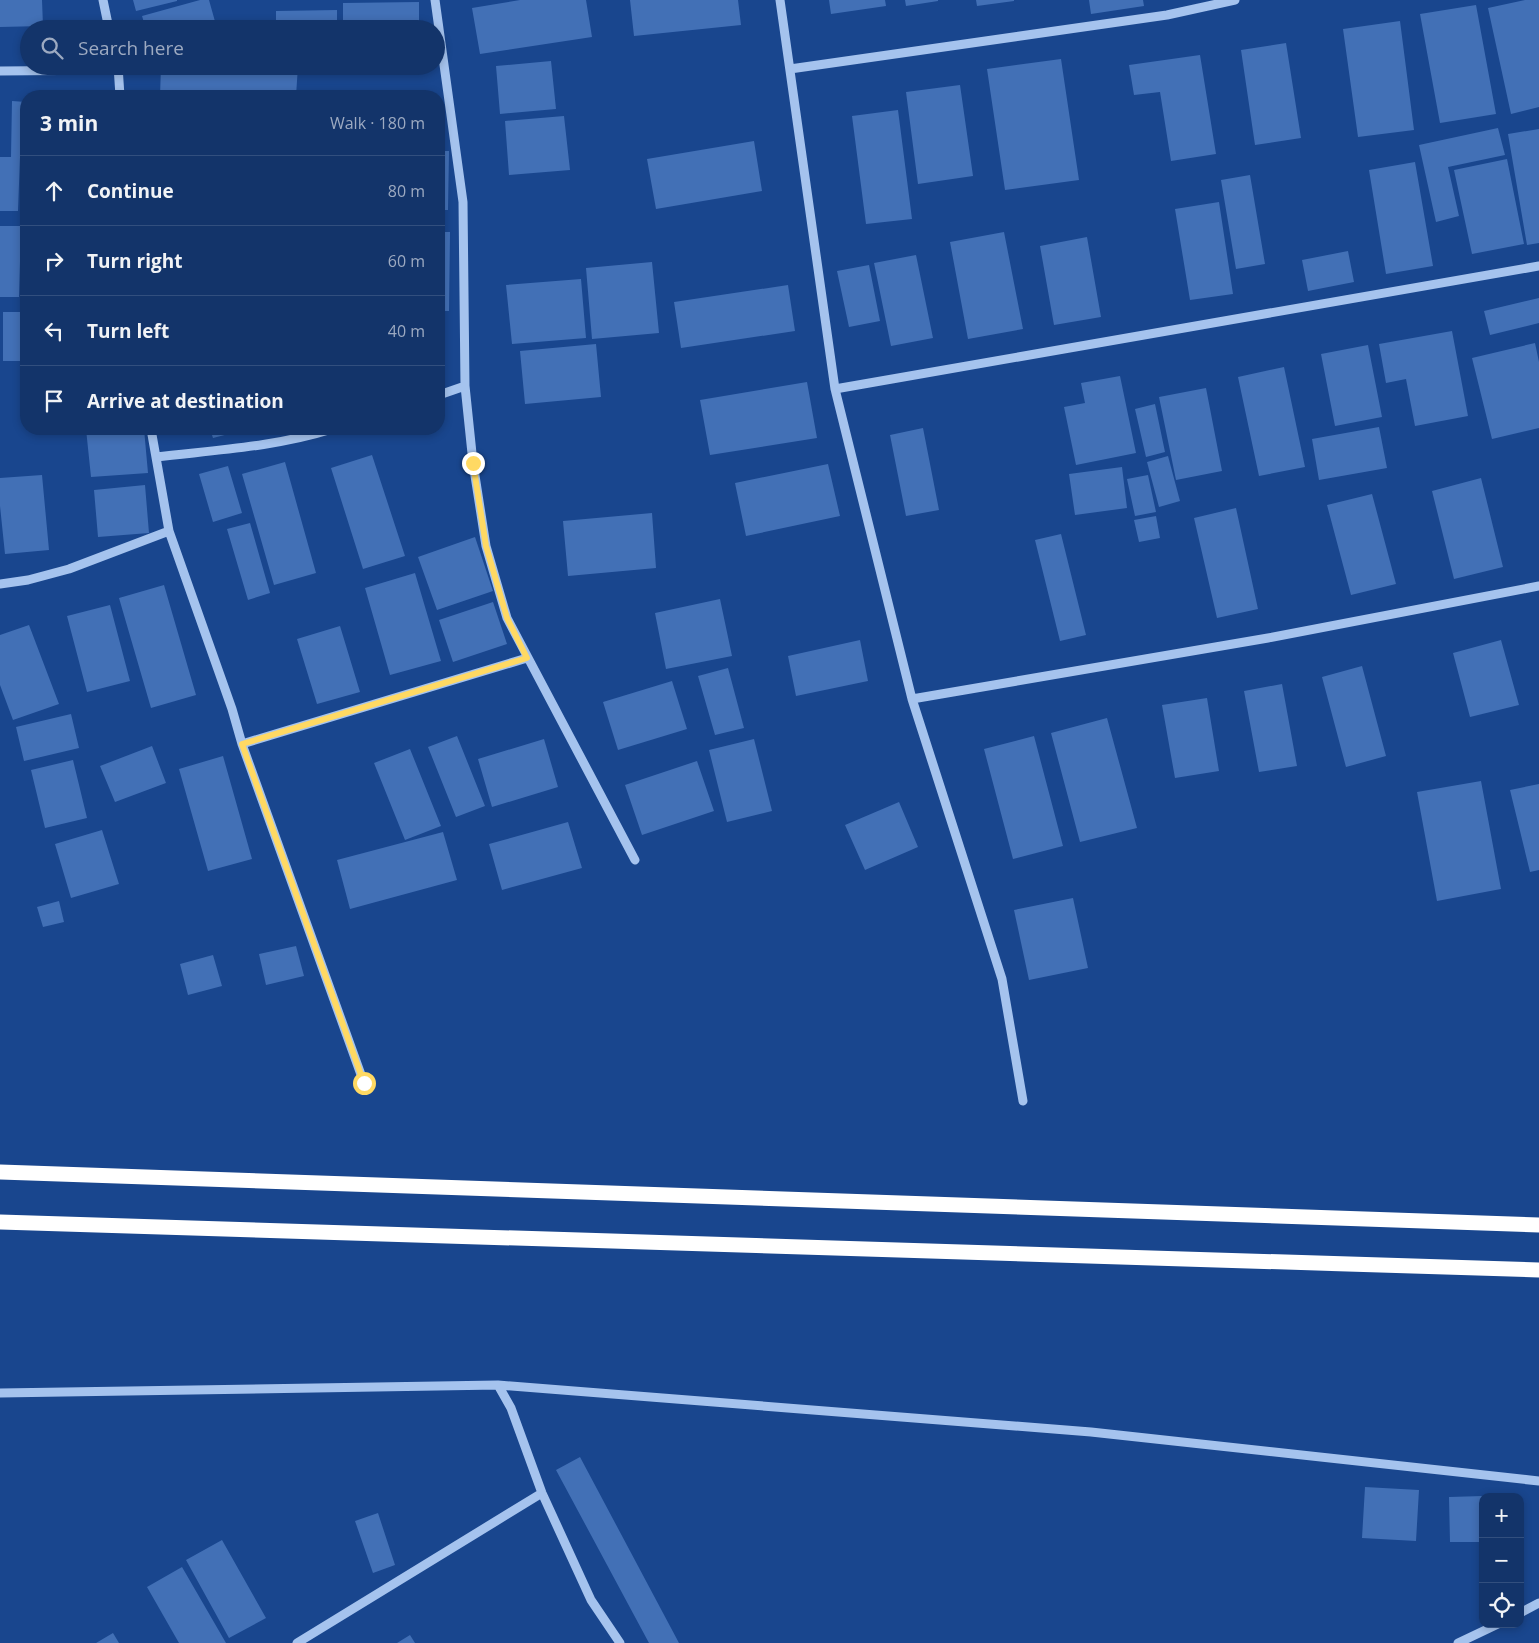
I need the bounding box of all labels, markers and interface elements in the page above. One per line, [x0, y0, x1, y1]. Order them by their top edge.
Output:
search box [20, 20, 445, 75]
icon: search [38, 34, 66, 62]
text: Search here [78, 35, 184, 61]
text: 3 min [40, 109, 98, 137]
text: Walk · 180 m [330, 112, 425, 134]
icon: ahead [40, 177, 68, 205]
text: Continue [87, 178, 174, 204]
text: 80 m [388, 180, 425, 202]
icon: right [40, 247, 68, 275]
text: Turn right [87, 248, 182, 274]
text: 60 m [388, 250, 425, 272]
icon: left [40, 317, 68, 345]
text: Turn left [87, 318, 169, 344]
text: 40 m [388, 320, 425, 342]
icon: arrive [40, 387, 68, 415]
text: Arrive at destination [87, 388, 284, 414]
route end [462, 452, 485, 475]
route start [353, 1072, 376, 1095]
map controls [1479, 1493, 1524, 1628]
button: + [1479, 1493, 1524, 1538]
button: − [1479, 1538, 1524, 1583]
button: locate [1479, 1583, 1524, 1628]

